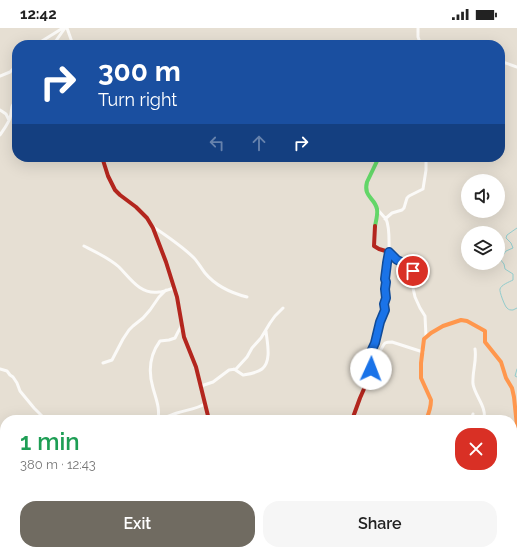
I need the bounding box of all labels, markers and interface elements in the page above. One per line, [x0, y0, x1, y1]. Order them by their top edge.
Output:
text: 12:42 [20, 5, 57, 23]
text: 300 m [98, 55, 181, 88]
icon: right [32, 56, 84, 108]
text: Turn right [98, 89, 177, 110]
icon: left [206, 132, 228, 154]
icon: ahead [248, 132, 270, 154]
icon: right [290, 132, 312, 154]
map controls [461, 174, 505, 270]
button: sound [461, 174, 505, 218]
button: layers [461, 226, 505, 270]
pin [396, 254, 430, 288]
icon: arrive [402, 260, 424, 282]
position arrow [350, 348, 392, 390]
text: 1 min [20, 427, 80, 456]
button: close [455, 428, 497, 470]
text: 380 m · 12:43 [20, 457, 96, 472]
button: Exit [20, 501, 255, 547]
button: Share [263, 501, 497, 547]

